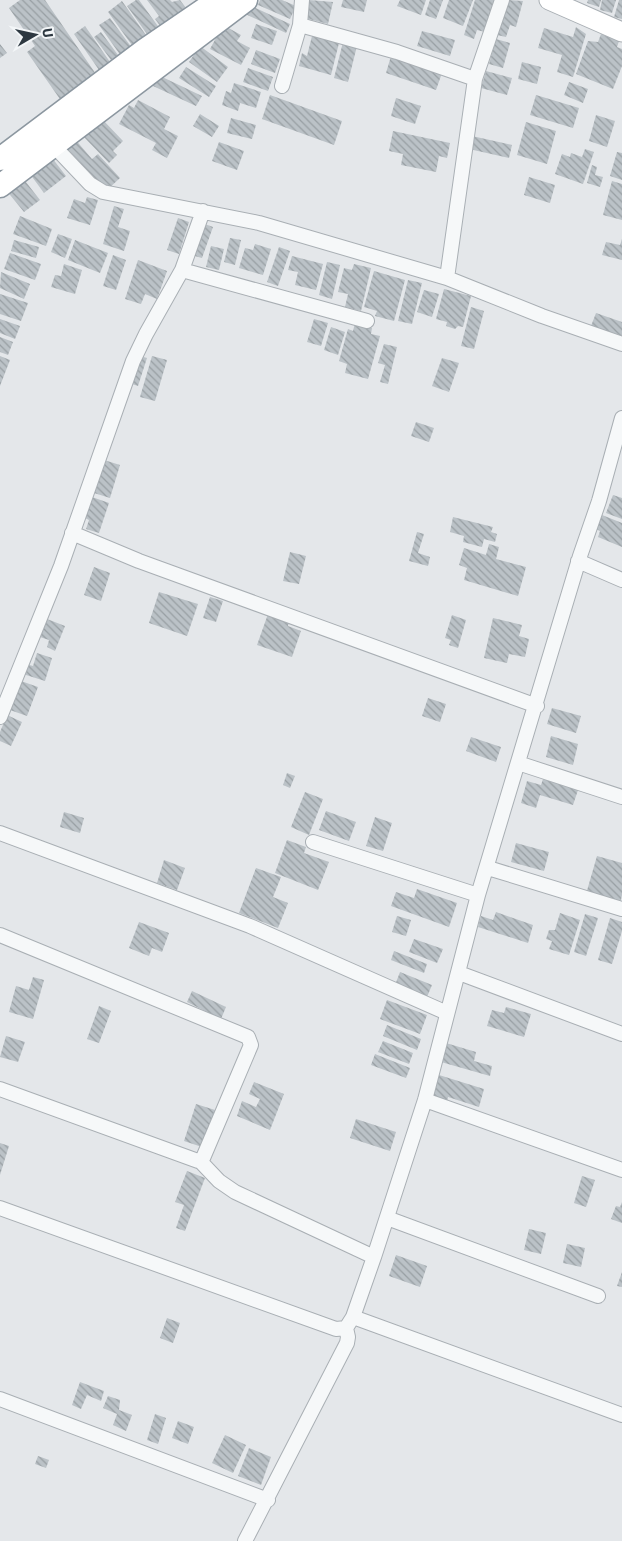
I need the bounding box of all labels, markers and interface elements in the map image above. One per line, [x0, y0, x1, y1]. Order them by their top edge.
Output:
north arrow [10, 10, 60, 60]
text: U [38, 27, 56, 39]

